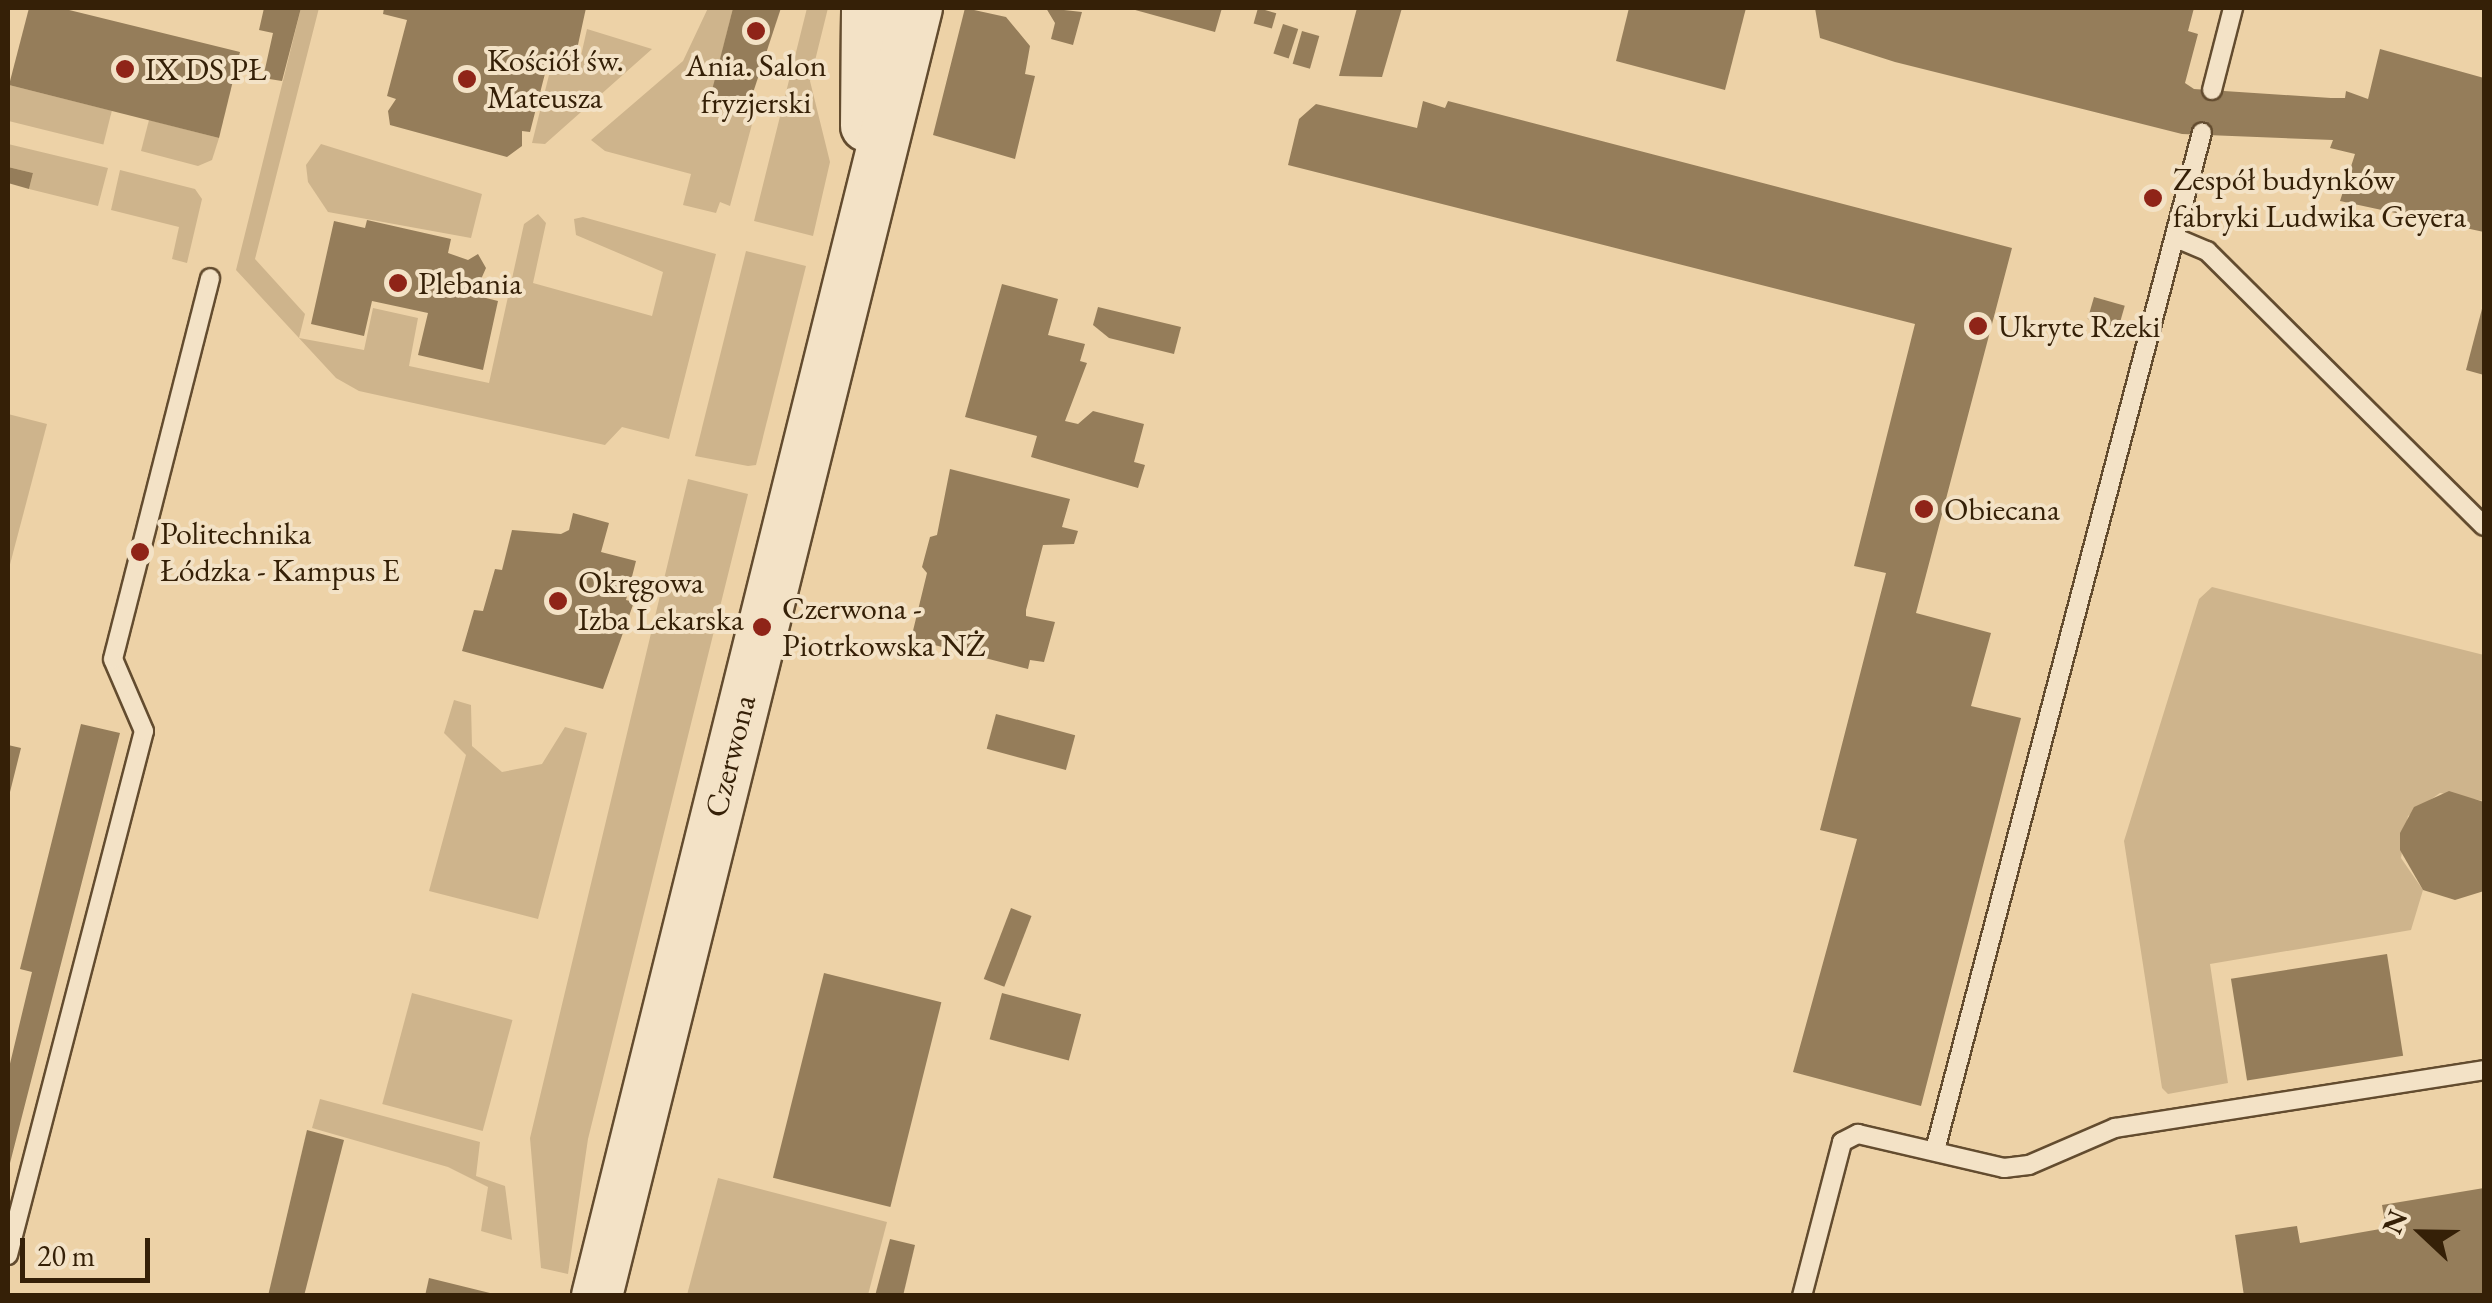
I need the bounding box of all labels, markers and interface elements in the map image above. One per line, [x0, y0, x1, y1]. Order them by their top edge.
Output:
marker: Ania. Salon fryzjerski [745, 20, 767, 42]
place label: Kościół św. Mateusza [487, 42, 624, 117]
place label: Ania. Salon fryzjerski [685, 47, 827, 122]
place label: IX DS PŁ [145, 50, 267, 88]
marker: IX DS PŁ [114, 58, 136, 80]
marker: Kościół św. Mateusza [456, 68, 478, 90]
place label: Zespół budynków fabryki Ludwika Geyera [2173, 161, 2466, 236]
marker: Zespół budynków fabryki Ludwika Geyera [2142, 187, 2164, 209]
place label: Plebania [418, 264, 522, 302]
marker: Plebania [387, 272, 409, 294]
place label: Ukryte Rzeki [1998, 307, 2160, 345]
marker: Ukryte Rzeki [1967, 315, 1989, 337]
place label: Obiecana [1944, 490, 2060, 528]
marker: Obiecana [1913, 498, 1935, 520]
place label: Politechnika Łódzka - Kampus E [160, 515, 400, 590]
marker: Politechnika Łódzka - Kampus E [129, 541, 151, 563]
place label: Okręgowa Izba Lekarska [578, 564, 744, 639]
marker: Okręgowa Izba Lekarska [547, 590, 569, 612]
place label: Czerwona - Piotrkowska NŻ [782, 590, 986, 665]
marker: Czerwona - Piotrkowska NŻ [751, 616, 773, 638]
street label: Czerwona [696, 691, 764, 821]
north arrow [2372, 1183, 2472, 1283]
text: N [2373, 1205, 2415, 1239]
scale bar [25, 1218, 155, 1280]
text: 20 m [37, 1236, 95, 1275]

